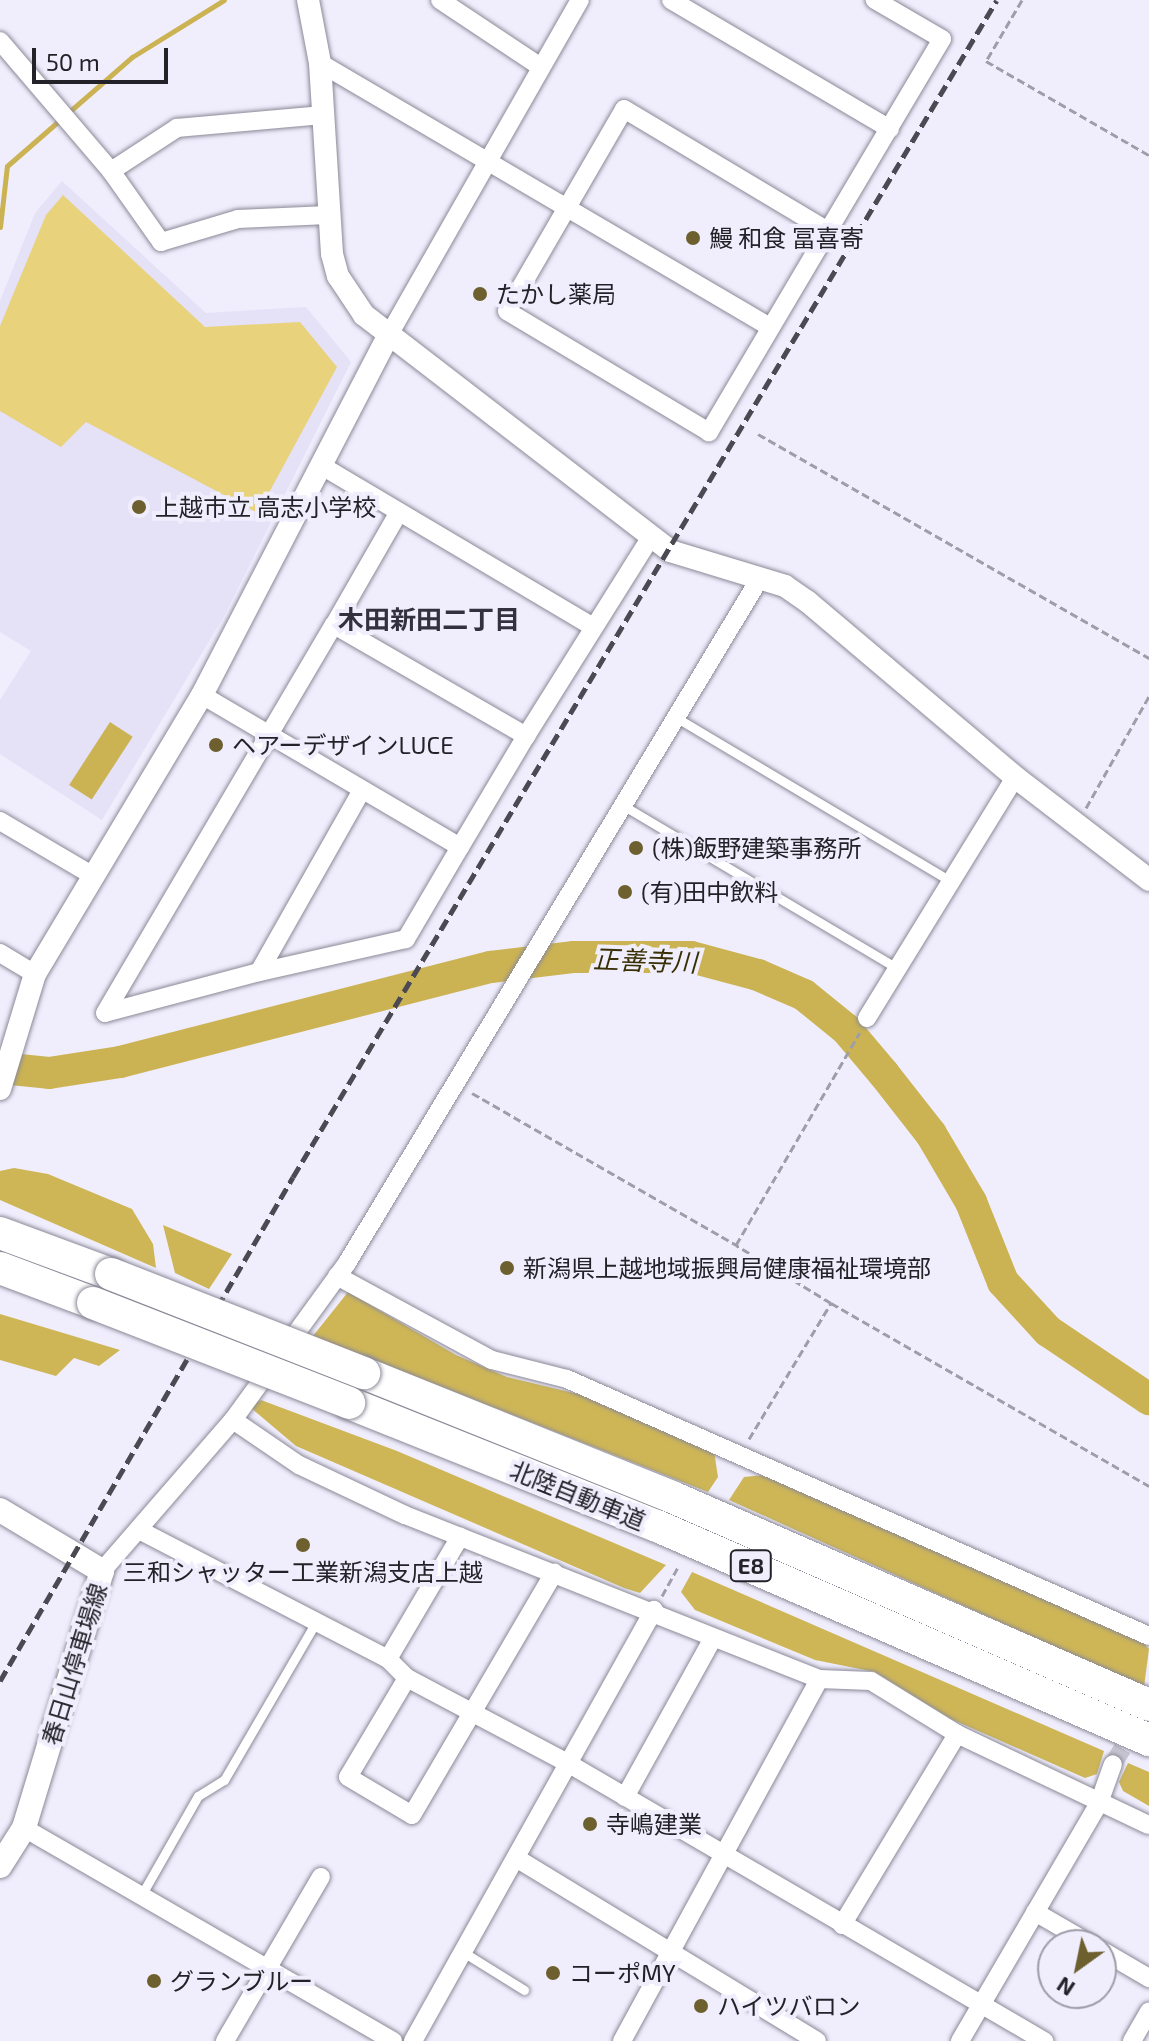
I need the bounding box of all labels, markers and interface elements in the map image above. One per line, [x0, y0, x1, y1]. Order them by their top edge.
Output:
scale bar [36, 32, 172, 82]
text: 50 m [46, 47, 100, 76]
place label: 鰻 和食 冨喜寄 [709, 224, 864, 252]
marker: 鰻 和食 冨喜寄 [684, 229, 702, 247]
place label: たかし薬局 [496, 280, 616, 308]
marker: たかし薬局 [471, 285, 489, 303]
place label: 上越市立 高志小学校 [155, 493, 376, 521]
marker: 上越市立 高志小学校 [130, 498, 148, 516]
district label: 木田新田二丁目 [338, 603, 520, 635]
place label: ヘアーデザインLUCE [232, 731, 454, 759]
marker: ヘアーデザインLUCE [207, 736, 225, 754]
place label: (株)飯野建築事務所 [652, 834, 861, 862]
marker: (株)飯野建築事務所 [627, 839, 645, 857]
place label: (有)田中飲料 [641, 878, 778, 906]
marker: (有)田中飲料 [616, 883, 634, 901]
water label: 正善寺川 [592, 943, 698, 977]
place label: 新潟県上越地域振興局健康福祉環境部 [523, 1254, 931, 1282]
marker: 新潟県上越地域振興局健康福祉環境部 [498, 1259, 516, 1277]
street label: 北陸自動車道 [506, 1455, 650, 1535]
marker: 三和シャッター工業新潟支店上越 [294, 1536, 312, 1554]
road number: E8 [729, 1548, 773, 1584]
place label: 三和シャッター工業新潟支店上越 [123, 1558, 483, 1586]
street label: 春日山停車場線 [36, 1579, 112, 1749]
place label: 寺嶋建業 [606, 1810, 702, 1838]
marker: 寺嶋建業 [581, 1815, 599, 1833]
north arrow [1037, 1929, 1117, 2009]
place label: コーポMY [569, 1959, 676, 1987]
marker: コーポMY [544, 1964, 562, 1982]
place label: グランブルー [170, 1967, 314, 1995]
marker: グランブルー [145, 1972, 163, 1990]
text: N [1051, 1972, 1079, 2003]
place label: ハイツバロン [717, 1992, 861, 2020]
marker: ハイツバロン [692, 1997, 710, 2015]

